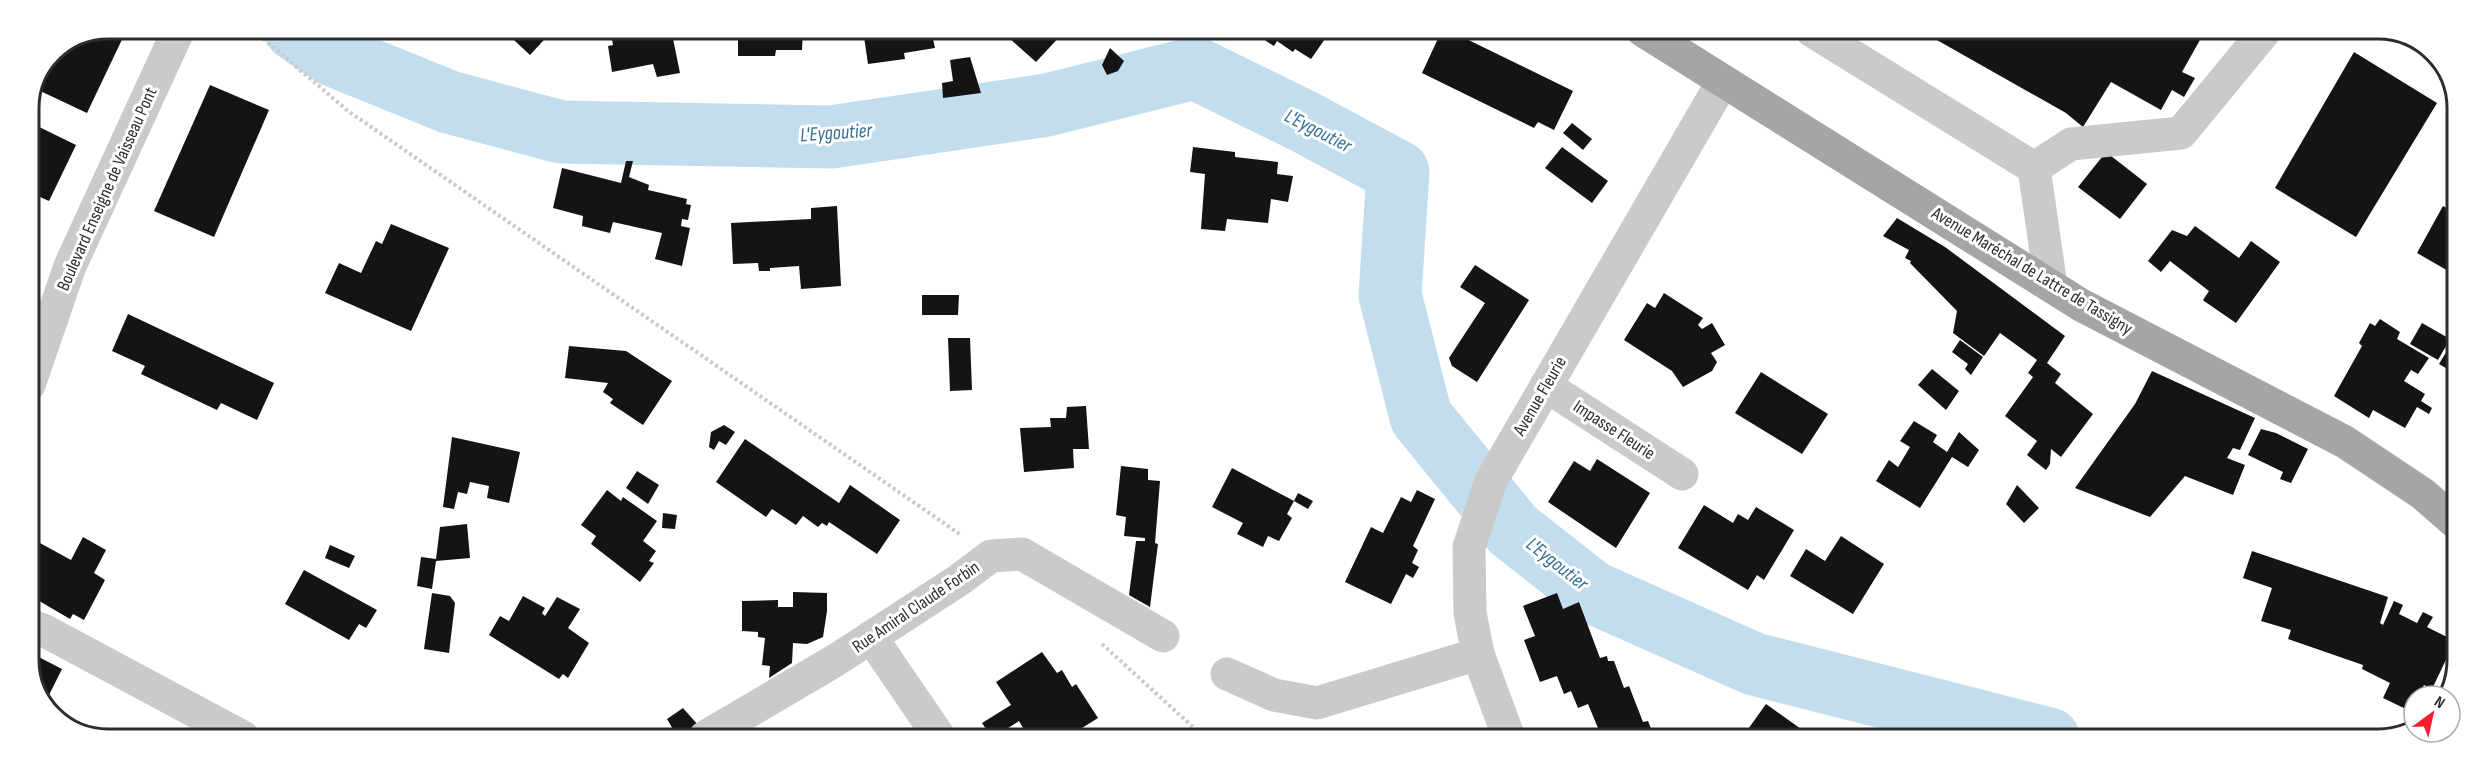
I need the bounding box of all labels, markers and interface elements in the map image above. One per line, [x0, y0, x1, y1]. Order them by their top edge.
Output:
street label: Boulevard Enseigne de Vaisseau Pont [53, 84, 162, 294]
water label: L'Eygoutier [1280, 104, 1357, 159]
water label: L'Eygoutier [799, 118, 874, 147]
street label: Avenue Maréchal de Lattre de Tassigny [1927, 202, 2136, 339]
street label: Avenue Fleurie [1509, 353, 1571, 440]
street label: Impasse Fleurie [1569, 396, 1659, 464]
water label: L'Eygoutier [1521, 532, 1594, 596]
street label: Rue Amiral Claude Forbin [848, 557, 984, 657]
north arrow [2402, 684, 2462, 744]
text: N [2431, 692, 2448, 713]

